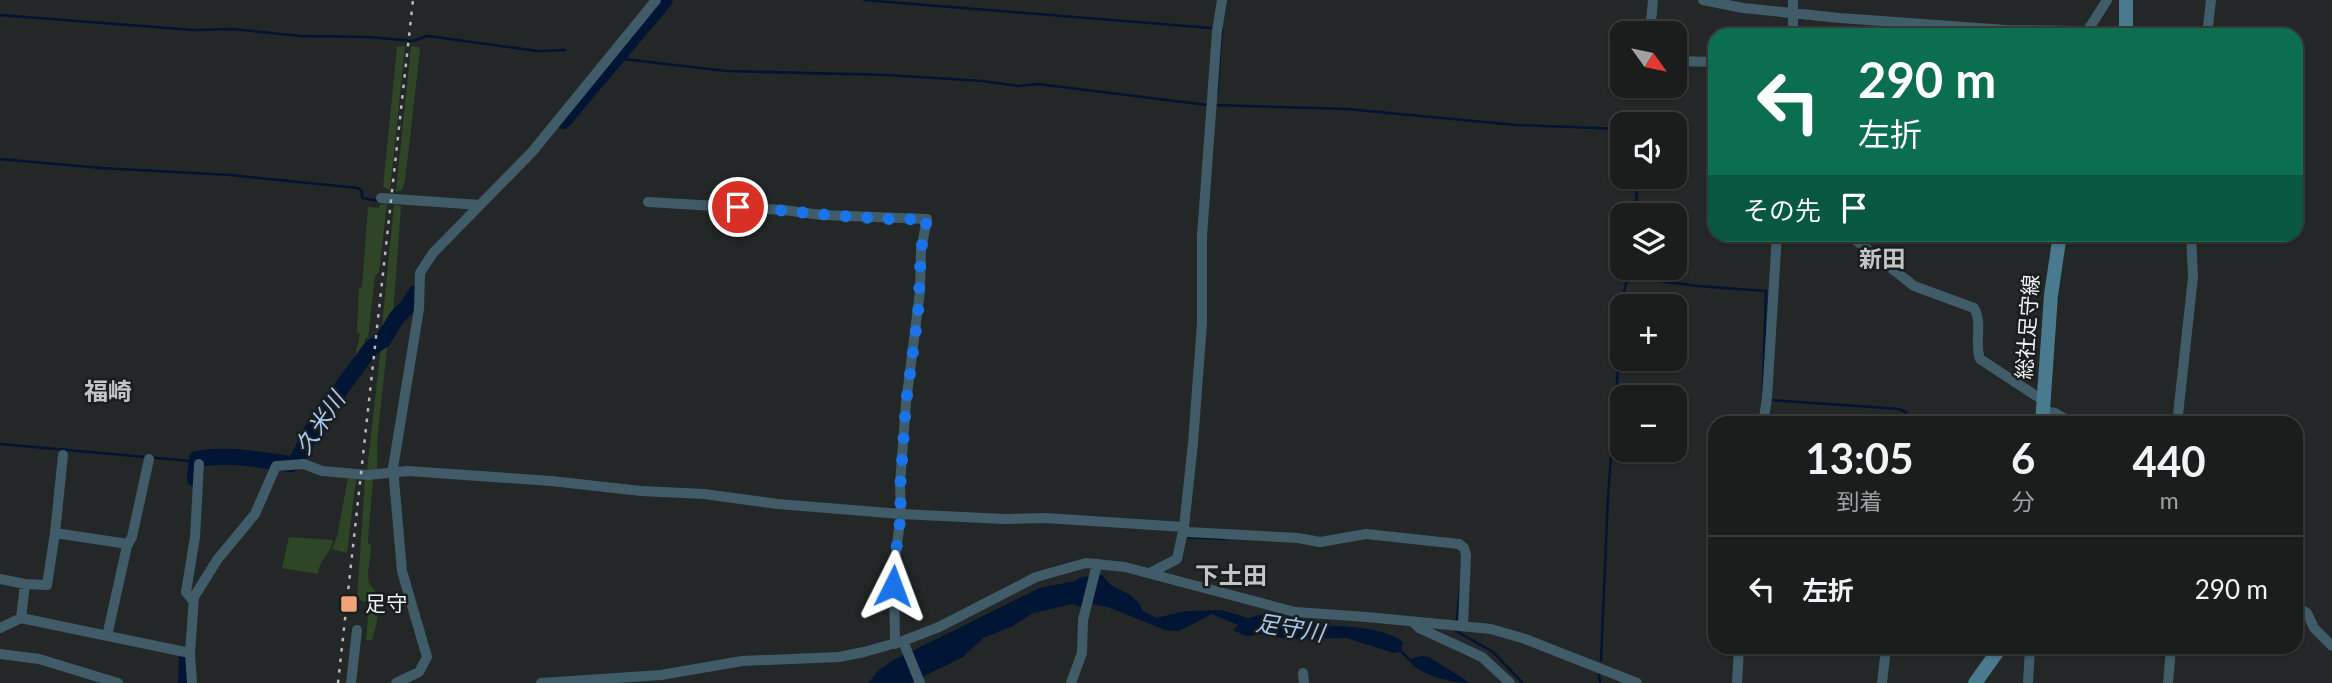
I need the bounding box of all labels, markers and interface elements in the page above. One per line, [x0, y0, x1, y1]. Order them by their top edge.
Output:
north arrow [1610, 21, 1687, 98]
map controls [1610, 21, 1687, 462]
text: 290 m [1858, 50, 1996, 108]
icon: left [1743, 56, 1834, 147]
button: sound [1610, 112, 1687, 189]
text: 左折 [1858, 114, 1922, 153]
pin [708, 177, 768, 237]
icon: arrive [719, 188, 757, 226]
icon: arrive [1835, 189, 1873, 227]
text: その先 [1743, 194, 1821, 226]
button: layers [1610, 203, 1687, 280]
district label: 新田 [1859, 244, 1905, 272]
street label: 総社足守線 [2010, 274, 2043, 380]
button: + [1610, 294, 1687, 371]
district label: 福崎 [84, 376, 132, 405]
water label: 久米川 [288, 384, 352, 459]
button: − [1610, 385, 1687, 462]
text: 13:05 [1805, 433, 1914, 483]
text: 6 [2011, 433, 2035, 483]
text: 440 [2133, 436, 2206, 486]
text: m [2160, 486, 2179, 514]
text: 到着 [1836, 487, 1882, 515]
text: 分 [2012, 487, 2035, 515]
position arrow [856, 549, 930, 623]
district label: 下土田 [1195, 560, 1267, 589]
icon: left [1743, 570, 1781, 608]
text: 290 m [2195, 573, 2268, 605]
text: 左折 [1802, 574, 1854, 606]
place label: 足守 [365, 590, 407, 615]
marker: 足守 [339, 594, 359, 614]
water label: 足守川 [1254, 608, 1329, 647]

